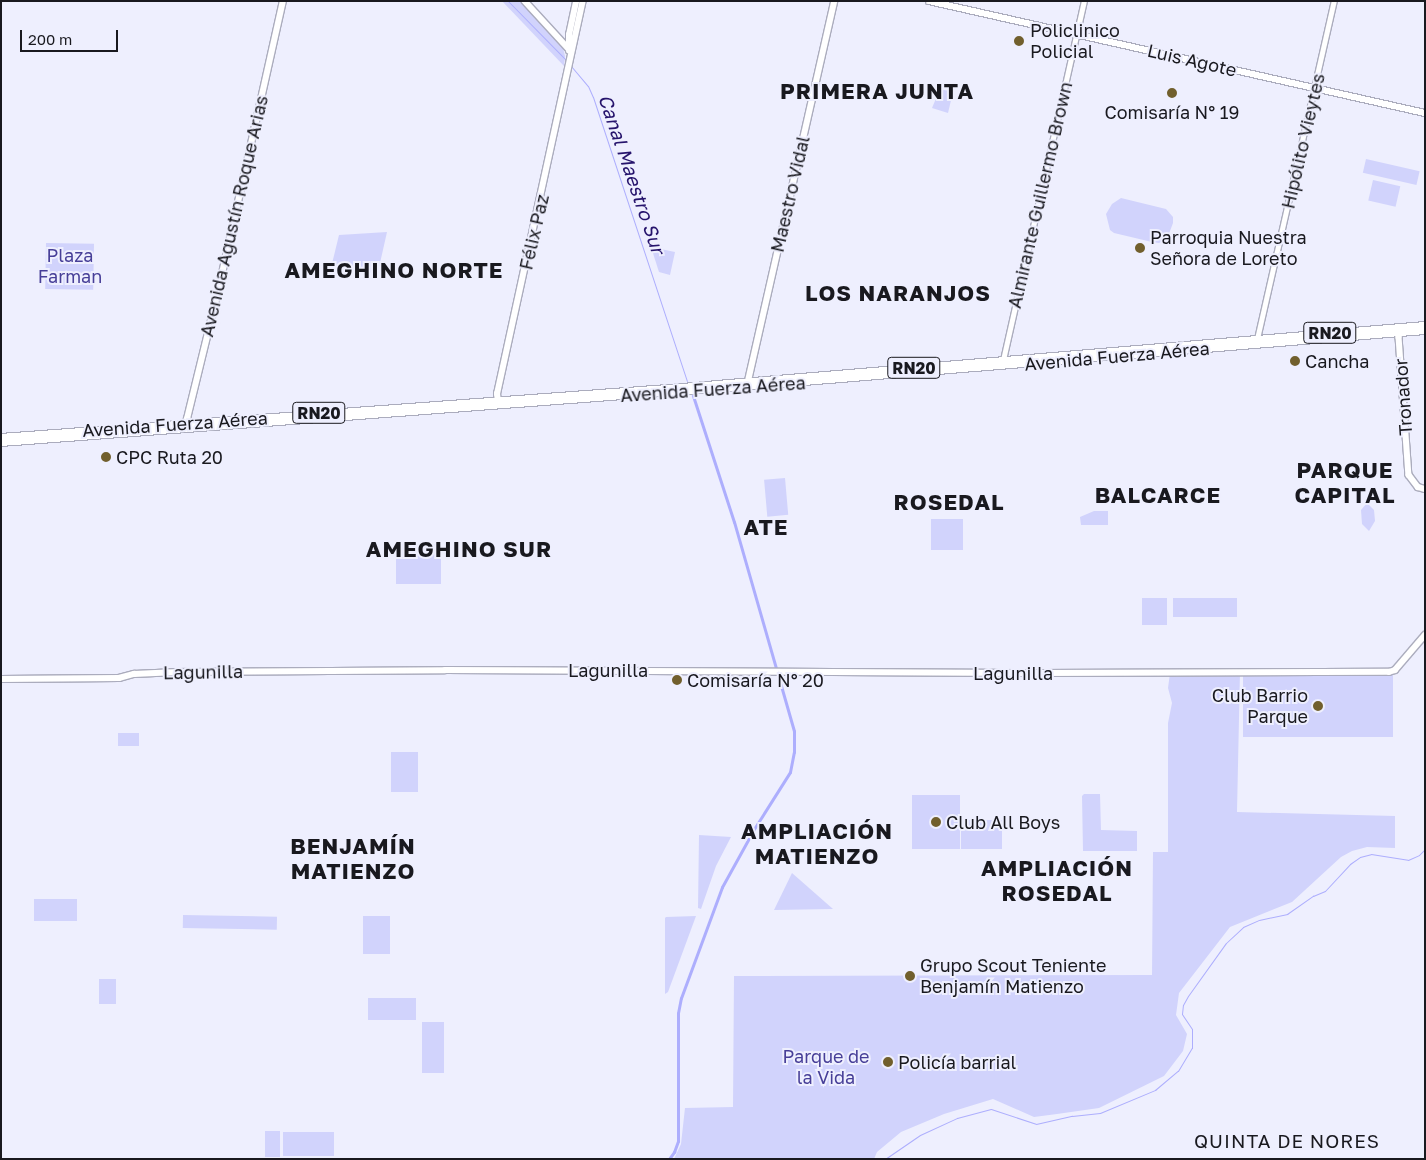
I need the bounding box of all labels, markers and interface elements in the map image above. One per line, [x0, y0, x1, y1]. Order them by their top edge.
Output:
scale bar [22, 20, 120, 52]
place label: Policlinico Policial [1030, 20, 1120, 62]
text: 200 m [28, 30, 72, 48]
marker: Policlinico Policial [1012, 34, 1026, 48]
street label: Luis Agote [1145, 39, 1239, 81]
street label: Hipólito Vieytes [1277, 71, 1329, 211]
district label: PRIMERA JUNTA [778, 78, 976, 104]
street label: Almirante Guillermo Brown [1003, 80, 1077, 310]
marker: Comisaría N° 19 [1166, 87, 1178, 99]
water label: Canal Maestro Sur [594, 91, 670, 257]
street label: Avenida Agustín Roque Arias [196, 93, 272, 339]
place label: Comisaría N° 19 [1105, 101, 1239, 123]
street label: Maestro Vidal [766, 134, 814, 254]
street label: Félix Paz [515, 192, 553, 272]
place label: Parroquia Nuestra Señora de Loreto [1150, 227, 1307, 270]
marker: Parroquia Nuestra Señora de Loreto [1134, 242, 1146, 254]
park label: Plaza Farman [38, 245, 102, 288]
district label: AMEGHINO NORTE [283, 257, 505, 283]
district label: LOS NARANJOS [804, 280, 992, 306]
road number: RN20 [1302, 319, 1358, 346]
street label: Avenida Fuerza Aérea [1024, 337, 1210, 375]
place label: Cancha [1305, 350, 1370, 372]
road number: RN20 [886, 354, 942, 382]
marker: Cancha [1289, 355, 1301, 367]
street label: Tronador [1390, 358, 1416, 436]
street label: Avenida Fuerza Aérea [620, 372, 806, 406]
road number: RN20 [292, 399, 346, 426]
street label: Avenida Fuerza Aérea [82, 407, 268, 441]
place label: CPC Ruta 20 [116, 446, 223, 468]
marker: CPC Ruta 20 [100, 451, 112, 463]
district label: PARQUE CAPITAL [1294, 456, 1396, 508]
district label: BALCARCE [1094, 482, 1222, 508]
district label: ROSEDAL [893, 489, 1005, 515]
district label: ATE [743, 514, 789, 540]
district label: AMEGHINO SUR [364, 536, 554, 562]
street label: Lagunilla [568, 659, 648, 681]
street label: Lagunilla [163, 661, 243, 683]
street label: Lagunilla [973, 662, 1053, 684]
place label: Comisaría N° 20 [687, 669, 824, 691]
marker: Comisaría N° 20 [671, 674, 683, 686]
place label: Club Barrio Parque [1212, 685, 1308, 728]
marker: Club Barrio Parque [1312, 700, 1324, 712]
place label: Club All Boys [946, 811, 1060, 833]
marker: Club All Boys [930, 816, 942, 828]
district label: AMPLIACIÓN MATIENZO [740, 817, 894, 868]
district label: BENJAMÍN MATIENZO [289, 832, 417, 884]
district label: AMPLIACIÓN ROSEDAL [980, 854, 1134, 906]
place label: Grupo Scout Teniente Benjamín Matienzo [920, 955, 1107, 998]
marker: Grupo Scout Teniente Benjamín Matienzo [904, 970, 916, 982]
park label: Parque de la Vida [782, 1046, 870, 1088]
place label: Policía barrial [898, 1051, 1016, 1073]
marker: Policía barrial [882, 1056, 894, 1068]
district label: QUINTA DE NORES [1192, 1130, 1382, 1152]

